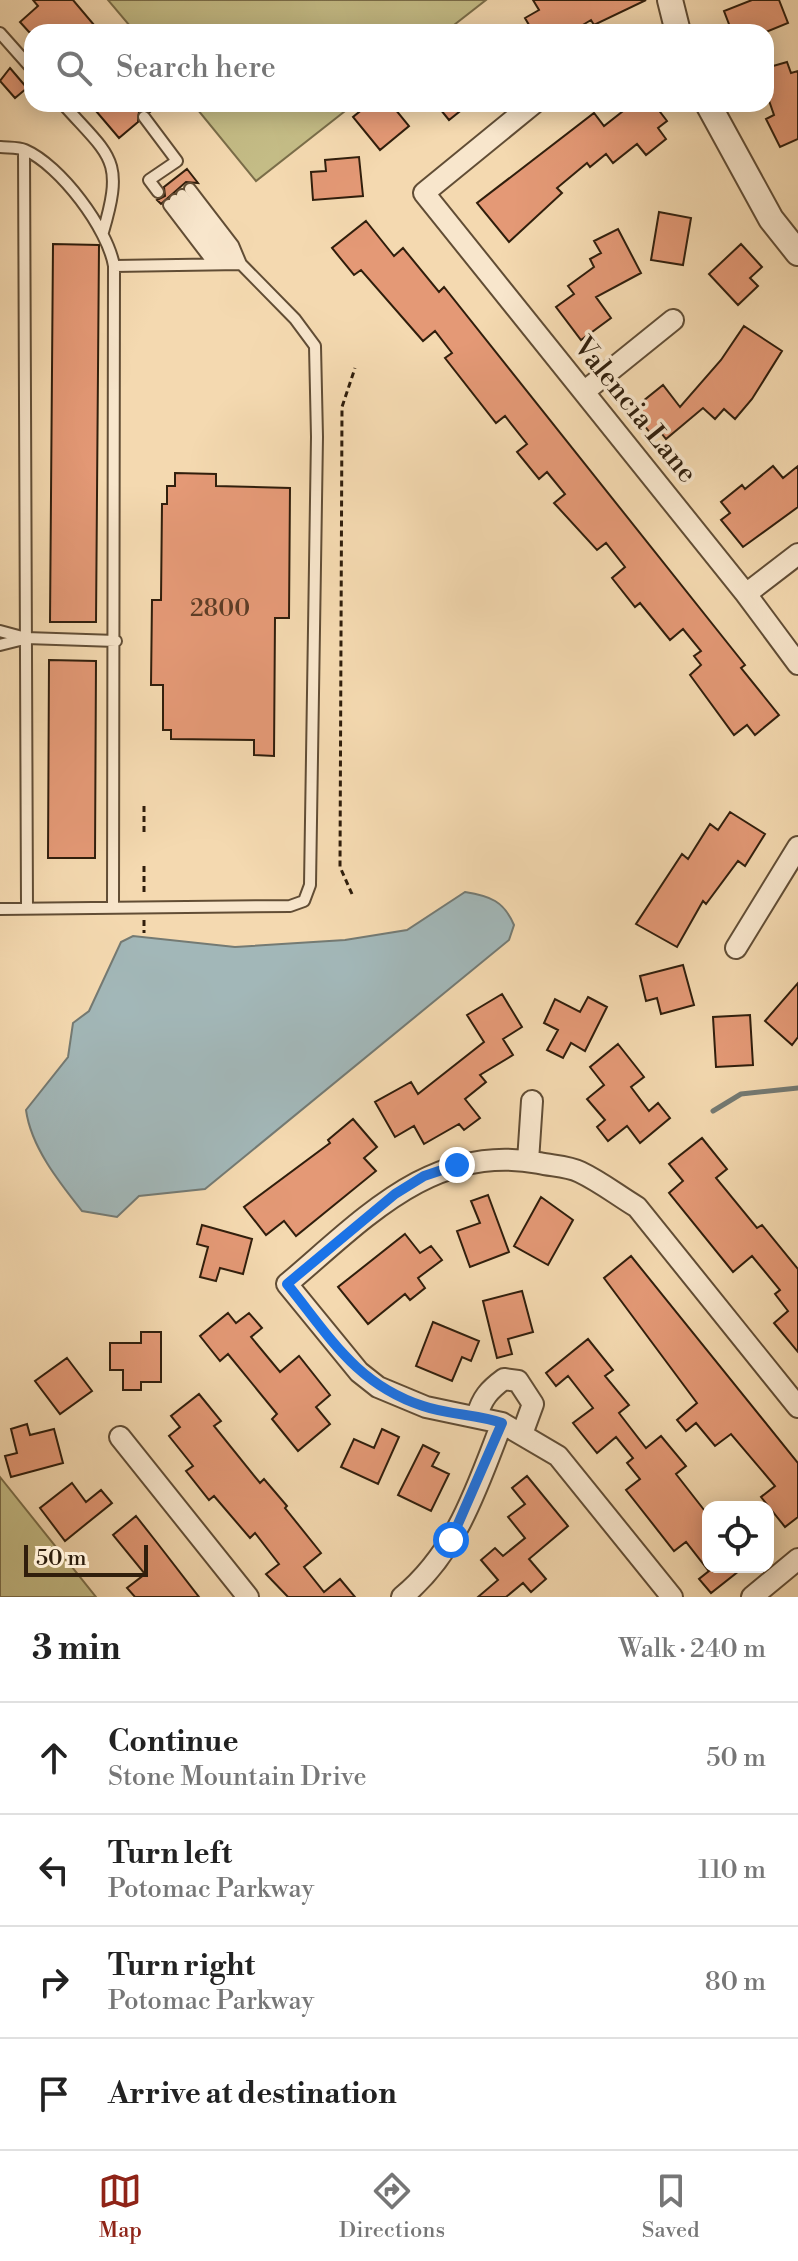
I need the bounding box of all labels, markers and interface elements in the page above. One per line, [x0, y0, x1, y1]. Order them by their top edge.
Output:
search box [24, 24, 774, 112]
icon: search [52, 46, 96, 90]
text: Search here [116, 49, 276, 87]
street label: Valencia Lane [565, 329, 705, 490]
house number: 2800 [190, 594, 250, 624]
route end [439, 1147, 475, 1183]
map controls [702, 1501, 774, 1573]
button: locate [702, 1501, 774, 1573]
route start [433, 1522, 469, 1558]
scale bar [24, 1541, 148, 1577]
text: 50 m [36, 1545, 87, 1572]
text: 3 min [32, 1628, 121, 1670]
text: Walk · 240 m [619, 1633, 766, 1665]
text: Continue [108, 1723, 239, 1761]
icon: ahead [32, 1736, 76, 1780]
text: 50 m [706, 1742, 766, 1774]
text: Stone Mountain Drive [108, 1761, 367, 1793]
text: Turn left [108, 1835, 232, 1873]
icon: left [32, 1848, 76, 1892]
text: 110 m [698, 1854, 766, 1886]
text: Potomac Parkway [108, 1873, 314, 1905]
text: Turn right [108, 1947, 255, 1985]
icon: right [32, 1960, 76, 2004]
text: 80 m [705, 1966, 766, 1998]
text: Potomac Parkway [108, 1985, 314, 2017]
icon: arrive [32, 2072, 76, 2116]
text: Arrive at destination [108, 2075, 397, 2113]
tab: Map [98, 2169, 142, 2244]
tab: Directions [339, 2169, 445, 2244]
tab: Saved [642, 2169, 700, 2244]

